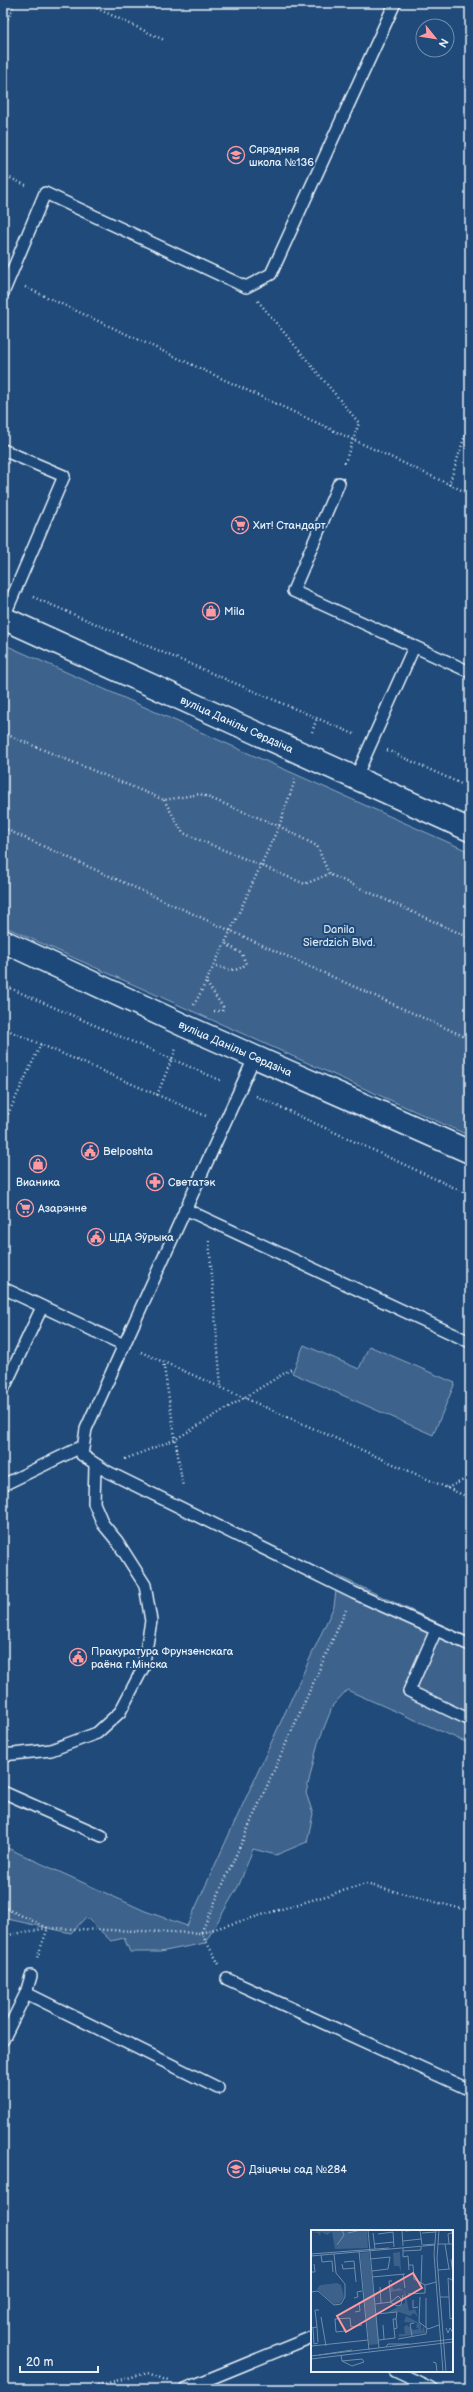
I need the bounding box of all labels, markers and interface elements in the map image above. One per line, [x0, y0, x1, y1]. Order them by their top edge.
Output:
north arrow [415, 18, 455, 58]
text: N [436, 36, 451, 50]
place label: Сярэдняя школа №136 [249, 143, 314, 169]
school or university icon: Сярэдняя школа №136 [226, 145, 246, 165]
supermarket icon: Хит! Стандарт [230, 515, 250, 535]
place label: Хит! Стандарт [253, 519, 326, 532]
shop icon: Mila [201, 601, 221, 621]
place label: Mila [224, 605, 245, 618]
street label: вуліца Данілы Сердзіча [178, 693, 296, 756]
park label: Danila Sierdzich Blvd. [303, 923, 375, 949]
street label: вуліца Данілы Сердзіча [176, 1018, 294, 1080]
public building icon: Belposhta [80, 1141, 100, 1161]
place label: Belposhta [103, 1145, 153, 1158]
shop icon: Вианика [28, 1154, 48, 1174]
pharmacy icon: Светатэк [145, 1172, 165, 1192]
place label: Вианика [16, 1176, 61, 1189]
place label: Светатэк [168, 1176, 216, 1189]
supermarket icon: Азарэнне [15, 1198, 35, 1218]
place label: Азарэнне [37, 1202, 87, 1215]
public building icon: ЦДА Эўрыка [86, 1227, 106, 1247]
place label: ЦДА Эўрыка [109, 1231, 174, 1244]
place label: Пракуратура Фрунзенскага раёна г.Мінска [91, 1645, 234, 1671]
public building icon: Пракуратура Фрунзенскага раёна г.Мінска [68, 1647, 88, 1667]
school or university icon: Дзіцячы сад №284 [226, 2159, 246, 2179]
place label: Дзіцячы сад №284 [249, 2163, 347, 2176]
inset map [311, 2230, 453, 2372]
scale bar [20, 2348, 98, 2374]
text: 20 m [26, 2355, 53, 2370]

